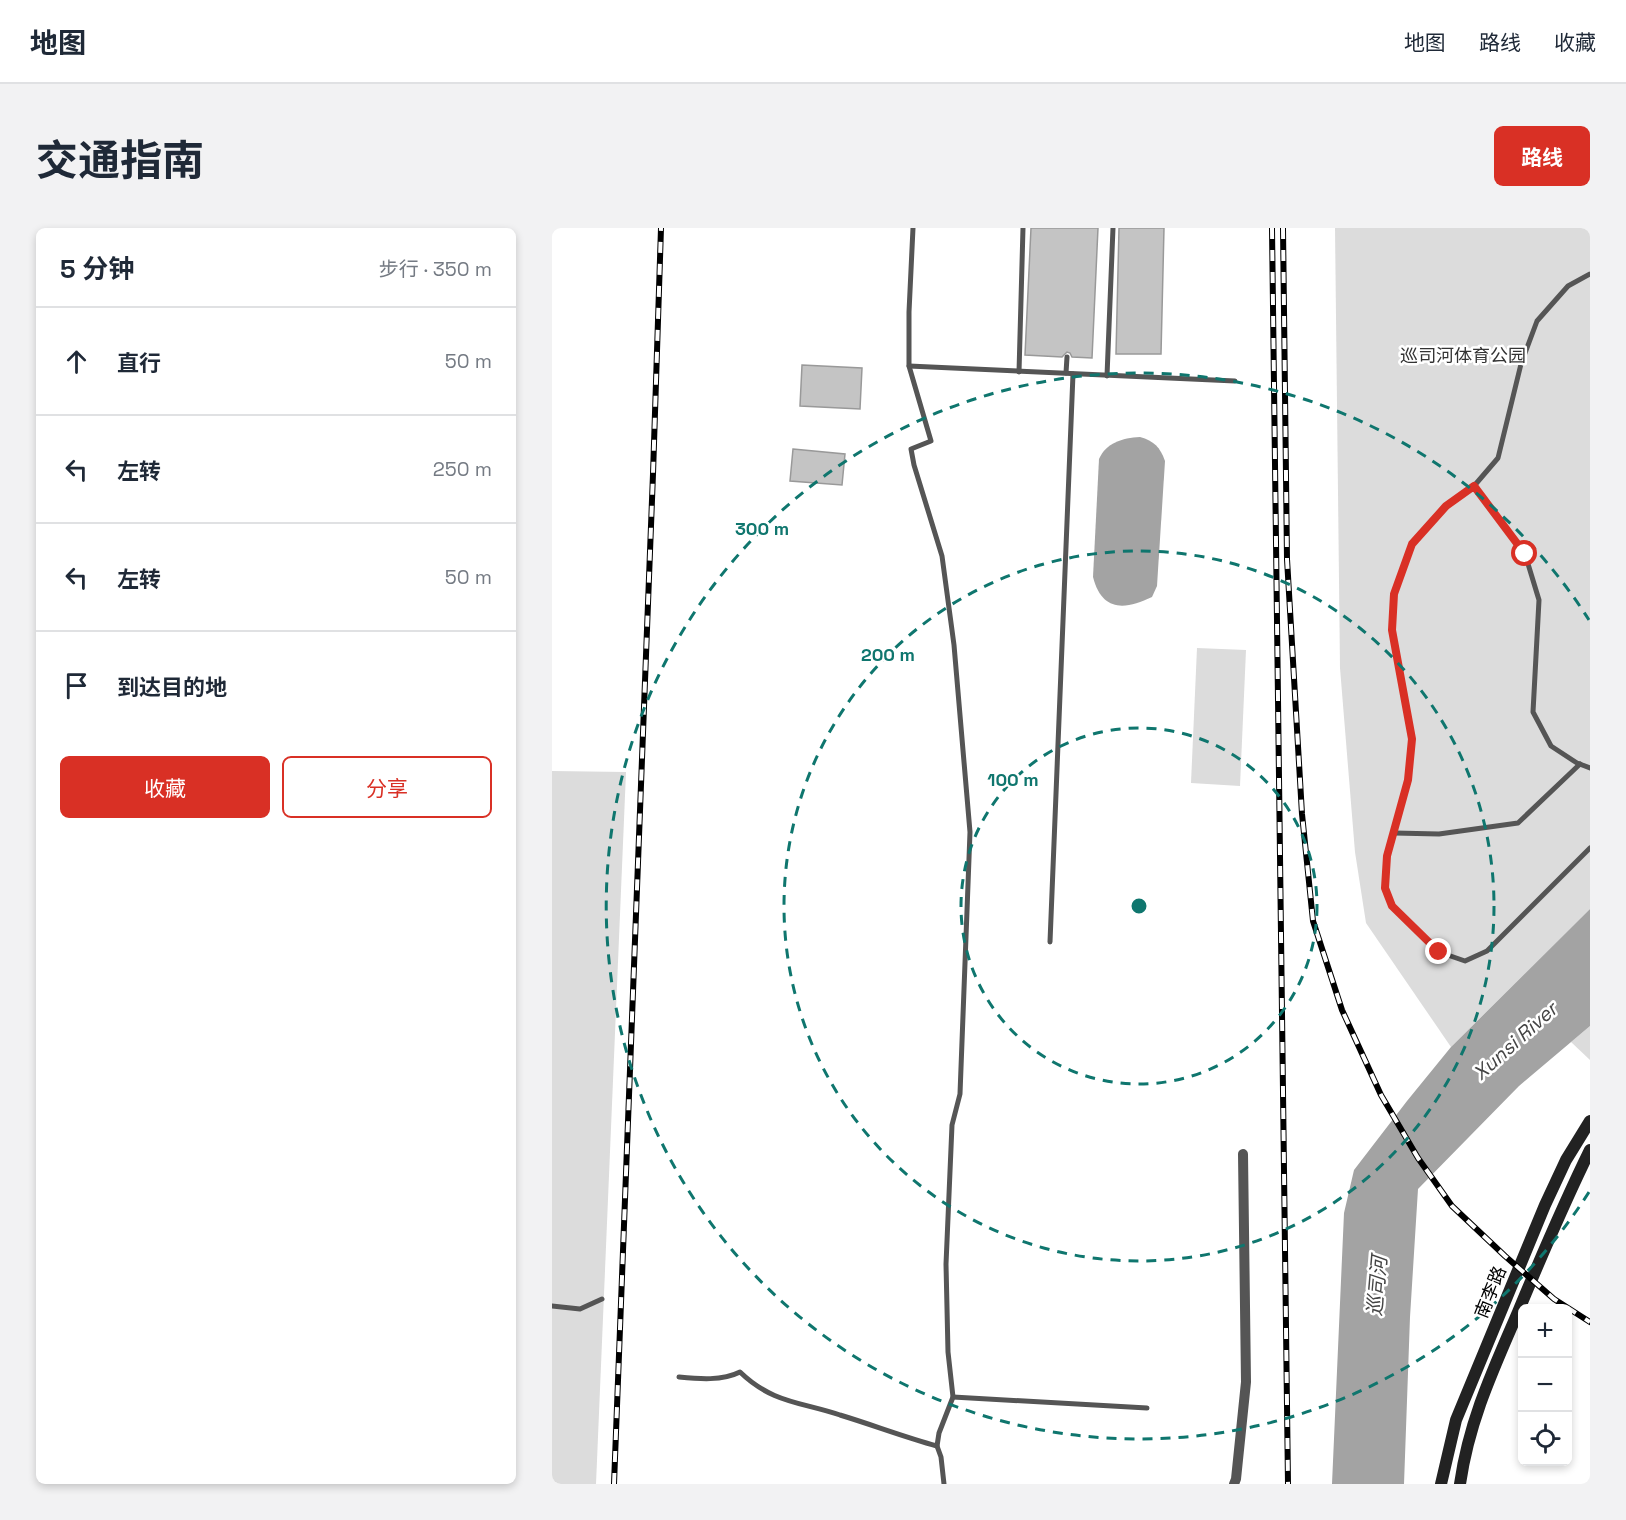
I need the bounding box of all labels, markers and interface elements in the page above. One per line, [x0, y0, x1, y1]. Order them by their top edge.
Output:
text: 地图 [30, 25, 86, 61]
text: 地图 [1404, 29, 1446, 56]
text: 路线 [1479, 29, 1521, 56]
text: 收藏 [1554, 29, 1596, 56]
button: 路线 [1494, 126, 1590, 186]
text: 交通指南 [36, 134, 204, 187]
text: 5 分钟 [60, 252, 134, 286]
text: 步行 · 350 m [379, 256, 492, 282]
park label: 巡司河体育公园 [1400, 344, 1526, 367]
icon: ahead [60, 345, 93, 378]
text: 50 m [445, 348, 492, 374]
text: 直行 [117, 349, 161, 377]
icon: left [60, 453, 93, 486]
text: 250 m [433, 456, 492, 482]
text: 左转 [117, 457, 161, 485]
text: 300 m [735, 517, 789, 540]
route start [1511, 540, 1537, 566]
icon: left [60, 561, 93, 594]
text: 50 m [445, 564, 492, 590]
text: 左转 [117, 565, 161, 593]
text: 200 m [861, 643, 915, 666]
icon: arrive [60, 669, 93, 702]
text: 到达目的地 [117, 673, 227, 701]
button: 收藏 [60, 756, 270, 818]
button: 分享 [282, 756, 492, 818]
text: 100 m [987, 768, 1039, 791]
centre of rings [1129, 896, 1149, 916]
route end [1425, 938, 1451, 964]
water label: Xunsi River [1467, 995, 1564, 1086]
water label: 巡司河 [1361, 1251, 1393, 1317]
street label: 南李路 [1469, 1263, 1511, 1321]
map controls [1518, 1304, 1572, 1466]
button: + [1518, 1304, 1572, 1358]
button: − [1518, 1358, 1572, 1412]
button: locate [1518, 1412, 1572, 1466]

